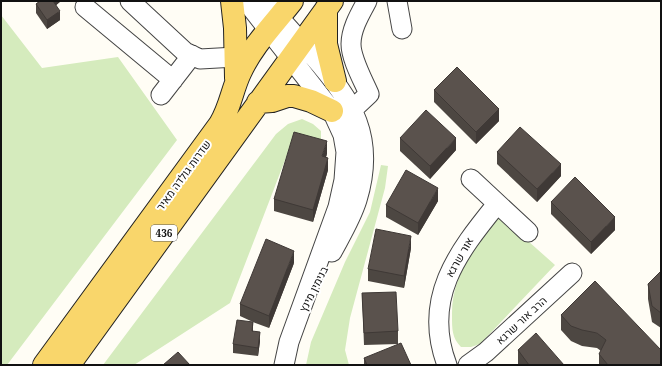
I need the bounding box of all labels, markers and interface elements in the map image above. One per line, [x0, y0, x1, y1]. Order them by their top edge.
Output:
street label: שדרות גולדה מאיר [152, 137, 214, 213]
road number: 436 [151, 225, 177, 241]
street label: אור שרגא [442, 234, 476, 280]
street label: בנימין מינץ [295, 263, 331, 314]
street label: הרב אור שרגא [492, 293, 550, 347]

